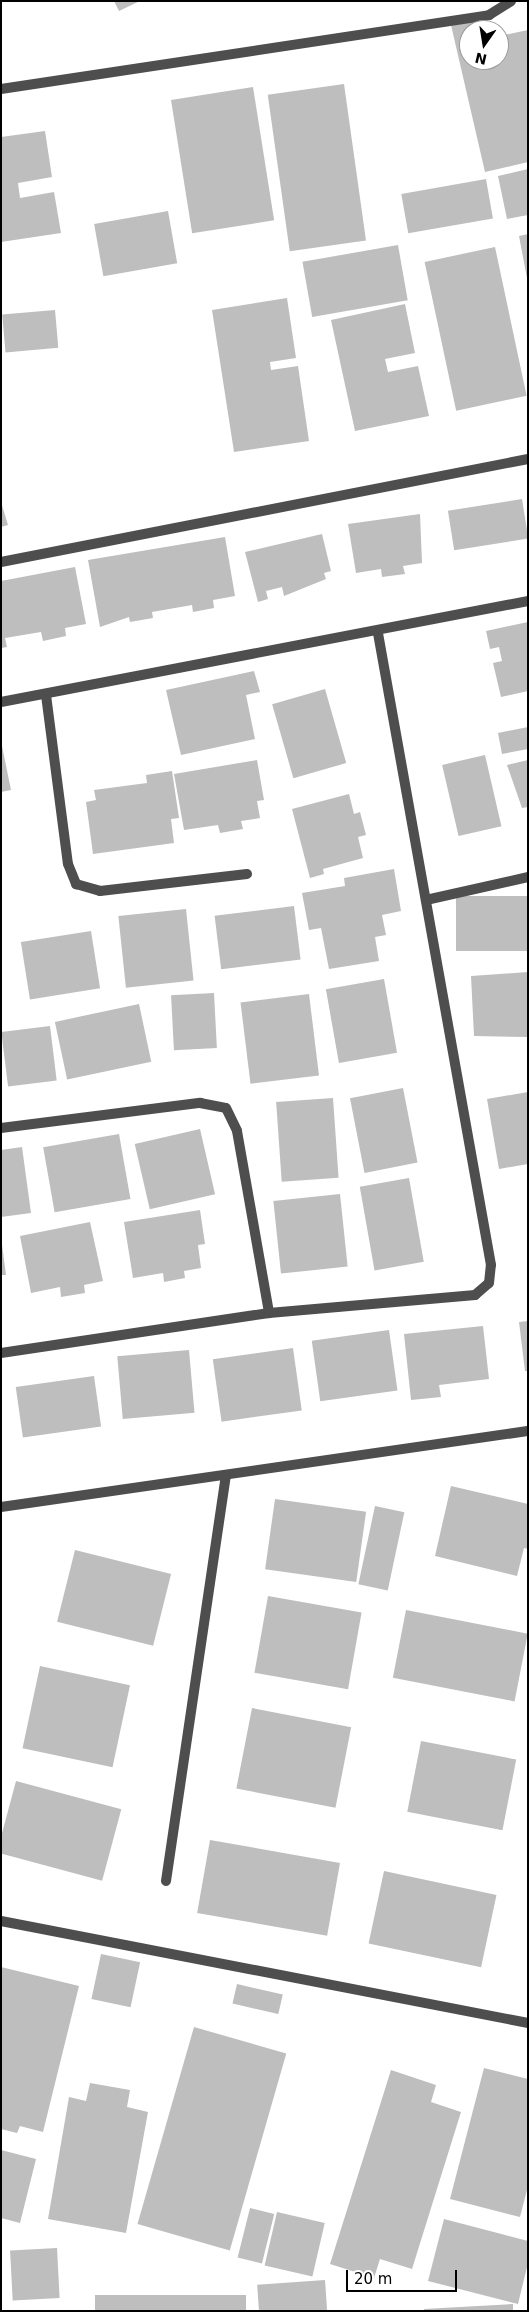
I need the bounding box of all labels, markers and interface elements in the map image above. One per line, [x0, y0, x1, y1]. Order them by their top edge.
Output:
north arrow [459, 20, 509, 70]
text: N [473, 50, 488, 68]
scale bar [349, 2260, 460, 2292]
text: 20 m [354, 2270, 392, 2288]

